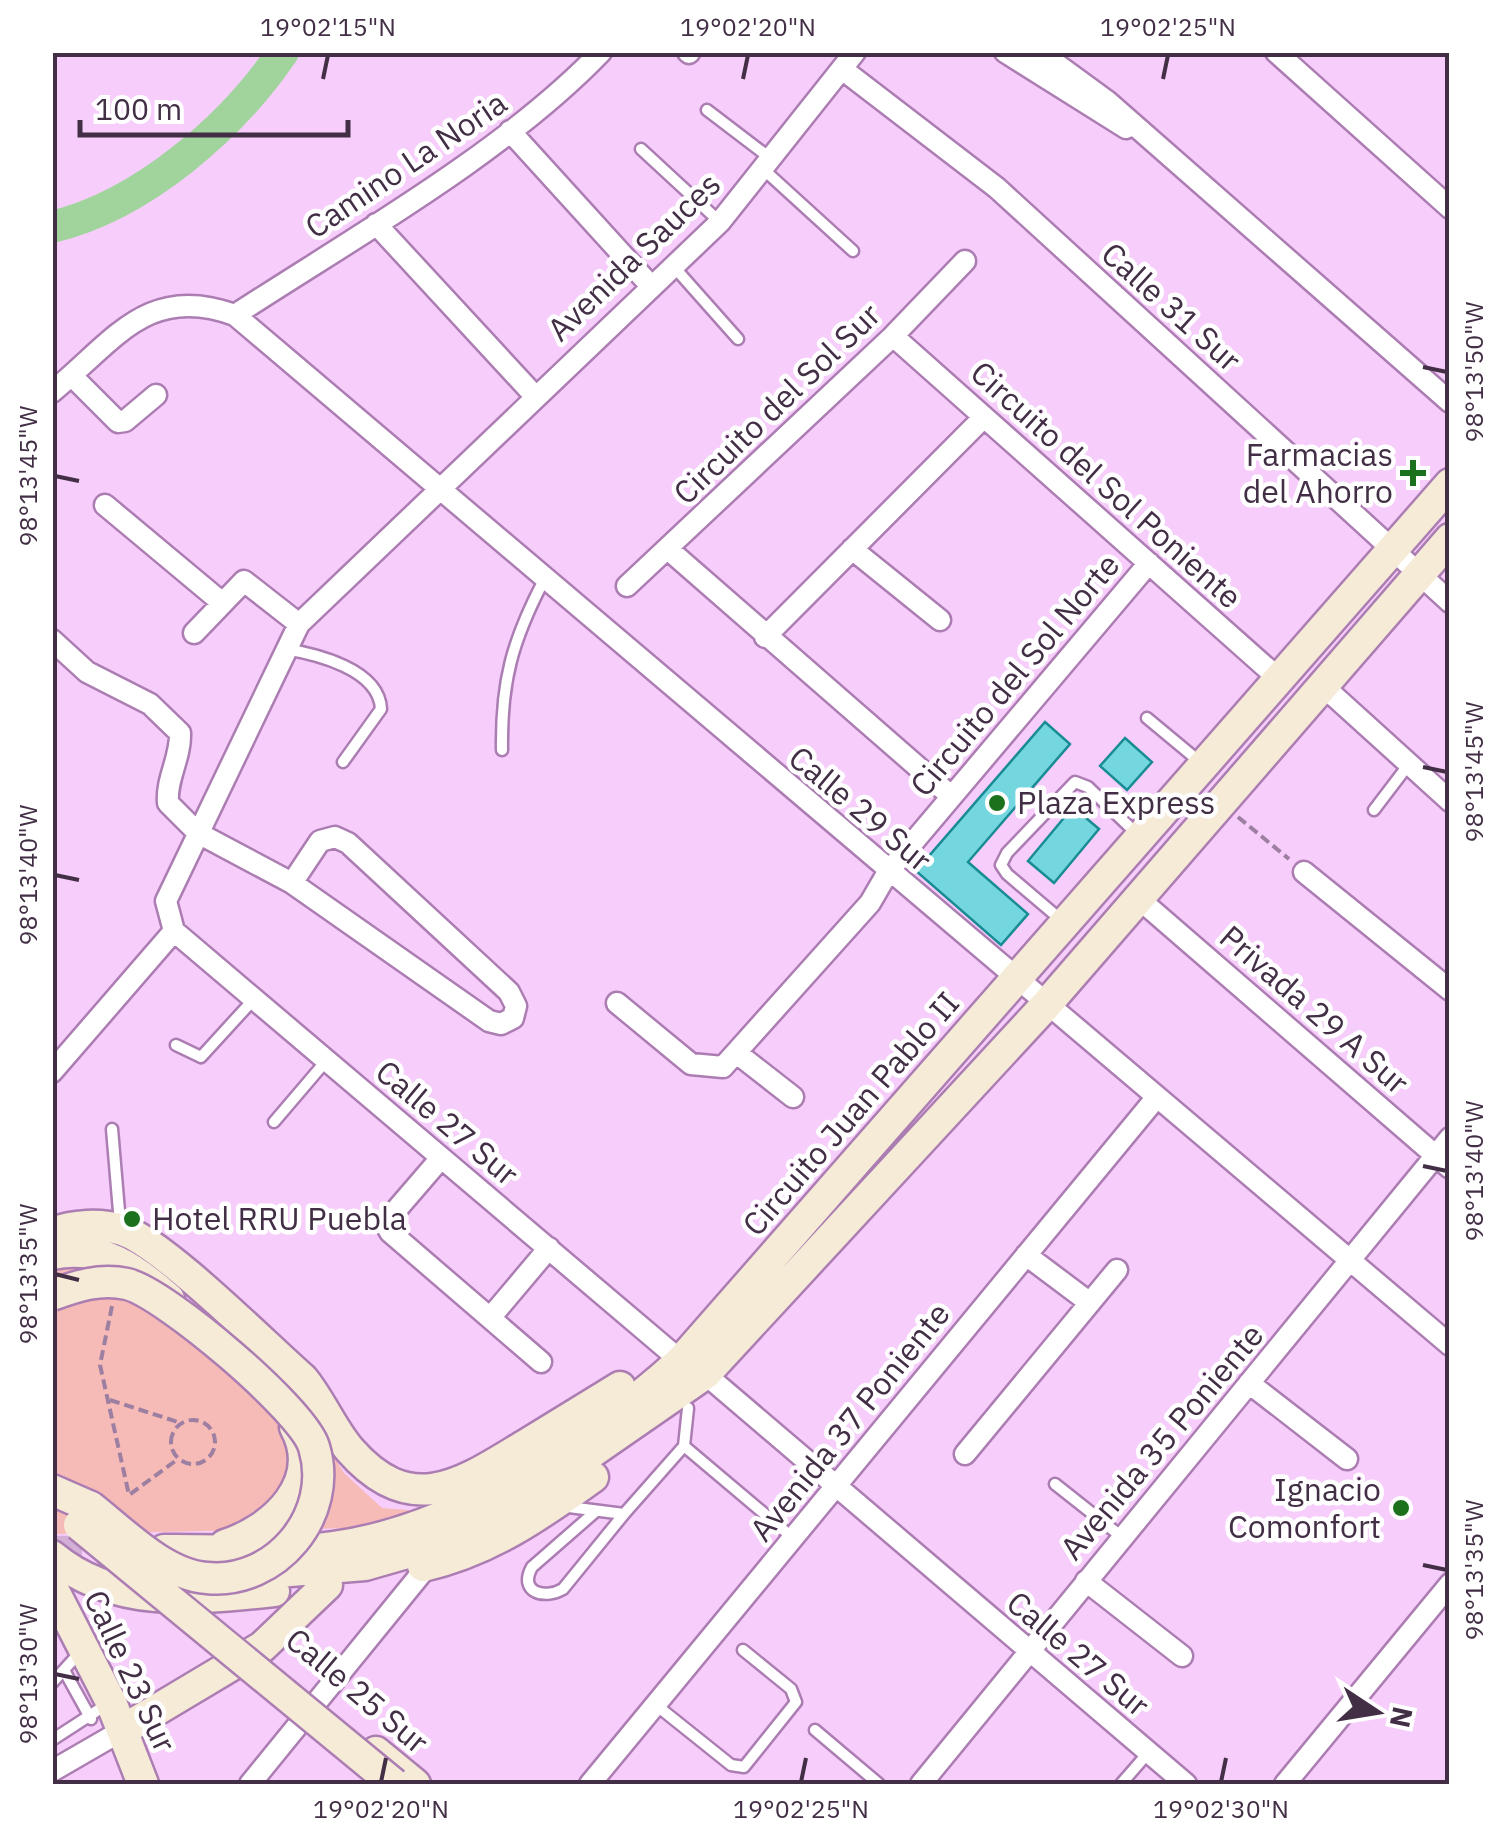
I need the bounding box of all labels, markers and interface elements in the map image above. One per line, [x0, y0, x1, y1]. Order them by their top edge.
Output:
text: 19°02'15"N [260, 10, 396, 43]
text: 19°02'20"N [680, 10, 816, 43]
text: 19°02'25"N [1100, 10, 1236, 43]
scale bar [80, 75, 348, 137]
street label: Camino La Noria [296, 81, 514, 247]
text: 100 m [95, 89, 182, 128]
street label: Avenida Sauces [538, 163, 729, 350]
street label: Calle 31 Sur [1093, 233, 1250, 380]
street label: Circuito del Sol Sur [664, 294, 889, 513]
text: 98°13'50"W [1457, 302, 1490, 442]
street label: Circuito del Sol Poniente [962, 351, 1251, 617]
text: 98°13'45"W [11, 406, 44, 546]
place label: Farmacias del Ahorro [1243, 433, 1393, 512]
marker: Farmacias del Ahorro [1402, 462, 1424, 484]
street label: Circuito del Sol Norte [900, 544, 1128, 805]
text: 98°13'45"W [1457, 702, 1490, 842]
street label: Calle 29 Sur [781, 736, 941, 880]
place label: Plaza Express [1017, 781, 1215, 823]
marker: Plaza Express [986, 792, 1008, 814]
text: 98°13'40"W [11, 805, 44, 945]
street label: Privada 29 A Sur [1211, 916, 1418, 1103]
street label: Circuito Juan Pablo II [733, 983, 968, 1244]
street label: Calle 27 Sur [368, 1050, 528, 1194]
text: 98°13'40"W [1457, 1101, 1490, 1241]
place label: Hotel RRU Puebla [152, 1197, 407, 1239]
text: 98°13'35"W [11, 1204, 44, 1344]
marker: Hotel RRU Puebla [121, 1208, 143, 1230]
street label: Avenida 37 Poniente [740, 1293, 959, 1549]
street label: Avenida 35 Poniente [1050, 1315, 1272, 1568]
place label: Ignacio Comonfort [1228, 1468, 1381, 1547]
marker: Ignacio Comonfort [1390, 1497, 1412, 1519]
text: 98°13'35"W [1457, 1500, 1490, 1640]
street label: Calle 27 Sur [999, 1581, 1159, 1725]
street label: Calle 23 Sur [75, 1583, 187, 1758]
text: 98°13'30"W [11, 1604, 44, 1744]
street label: Calle 25 Sur [278, 1618, 438, 1762]
north arrow [1327, 1662, 1427, 1762]
text: N [1382, 1704, 1422, 1731]
text: 19°02'20"N [313, 1792, 449, 1825]
text: 19°02'25"N [733, 1792, 869, 1825]
text: 19°02'30"N [1153, 1792, 1289, 1825]

